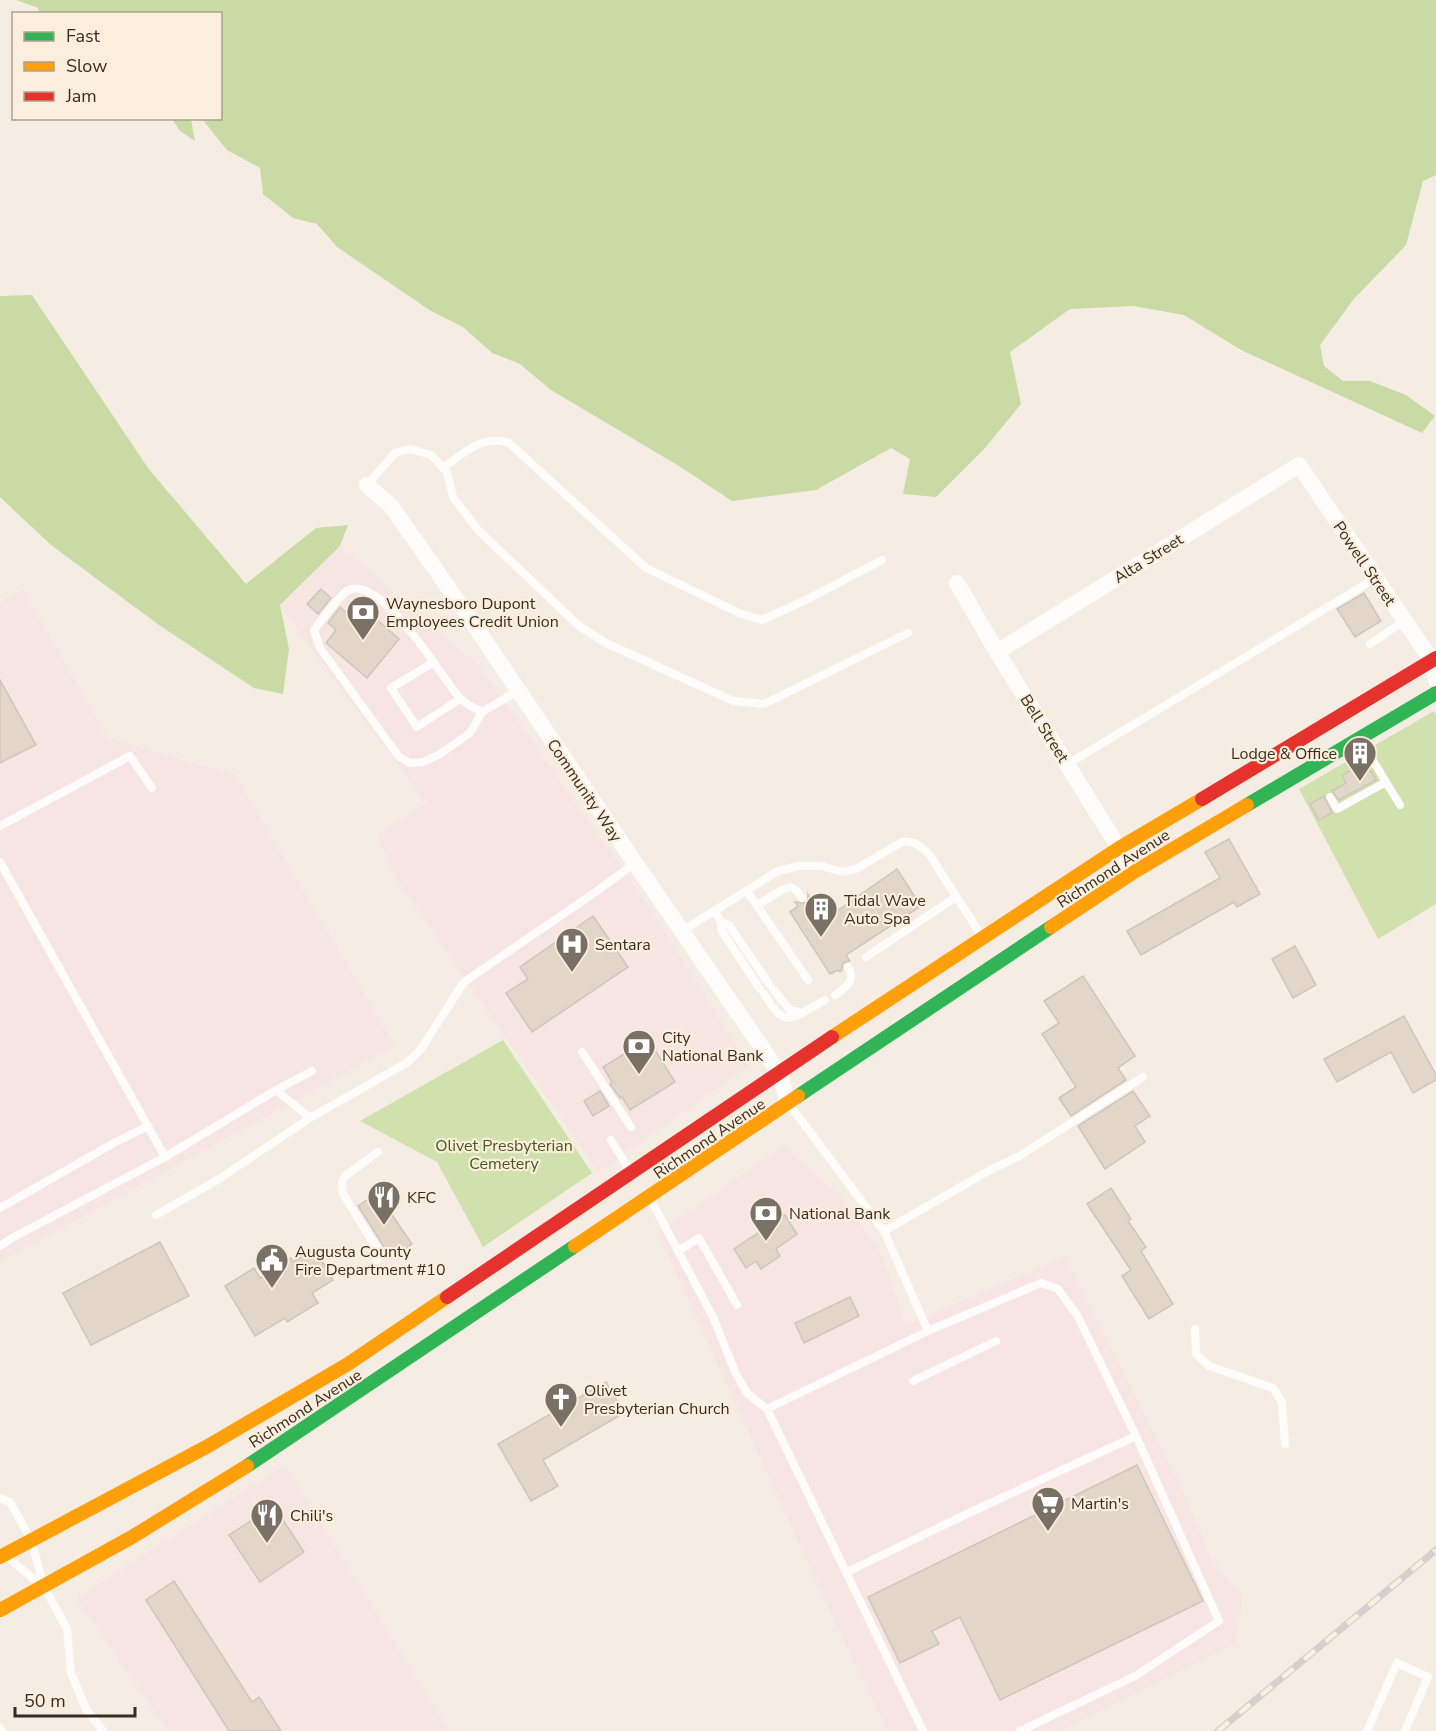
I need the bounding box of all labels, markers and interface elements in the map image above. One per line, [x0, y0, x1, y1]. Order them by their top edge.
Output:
legend [12, 12, 222, 120]
text: Fast [66, 24, 101, 48]
text: Slow [66, 54, 107, 78]
text: Jam [65, 84, 97, 108]
street label: Powell Street [1328, 517, 1401, 611]
street label: Alta Street [1110, 529, 1188, 589]
place label: Waynesboro Dupont Employees Credit Union [386, 593, 559, 633]
bank icon: Waynesboro Dupont Employees Credit Union [345, 594, 381, 641]
street label: Bell Street [1015, 690, 1074, 767]
street label: Community Way [542, 735, 627, 847]
building icon: Lodge & Office [1342, 735, 1378, 782]
place label: Lodge & Office [1231, 743, 1337, 765]
street label: Richmond Avenue [1053, 824, 1174, 914]
place label: Tidal Wave Auto Spa [844, 890, 926, 930]
building icon: Tidal Wave Auto Spa [803, 891, 839, 938]
hospital icon: Sentara [554, 926, 590, 973]
place label: Sentara [595, 934, 651, 956]
place label: City National Bank [662, 1027, 764, 1067]
bank icon: City National Bank [621, 1028, 657, 1075]
street label: Richmond Avenue [649, 1093, 770, 1184]
park label: Olivet Presbyterian Cemetery [435, 1135, 573, 1175]
restaurant icon: KFC [366, 1179, 402, 1226]
place label: KFC [407, 1187, 437, 1209]
bank icon: National Bank [748, 1195, 784, 1242]
place label: National Bank [789, 1203, 891, 1225]
place label: Augusta County Fire Department #10 [295, 1241, 445, 1281]
public building icon: Augusta County Fire Department #10 [254, 1242, 290, 1289]
street label: Richmond Avenue [245, 1364, 366, 1454]
place label: Olivet Presbyterian Church [584, 1380, 730, 1420]
church icon: Olivet Presbyterian Church [543, 1381, 579, 1428]
supermarket icon: Martin's [1030, 1485, 1066, 1532]
place label: Martin's [1071, 1493, 1129, 1515]
restaurant icon: Chili's [249, 1497, 285, 1544]
place label: Chili's [290, 1505, 333, 1527]
scale bar [15, 1680, 135, 1718]
text: 50 m [24, 1689, 66, 1713]

